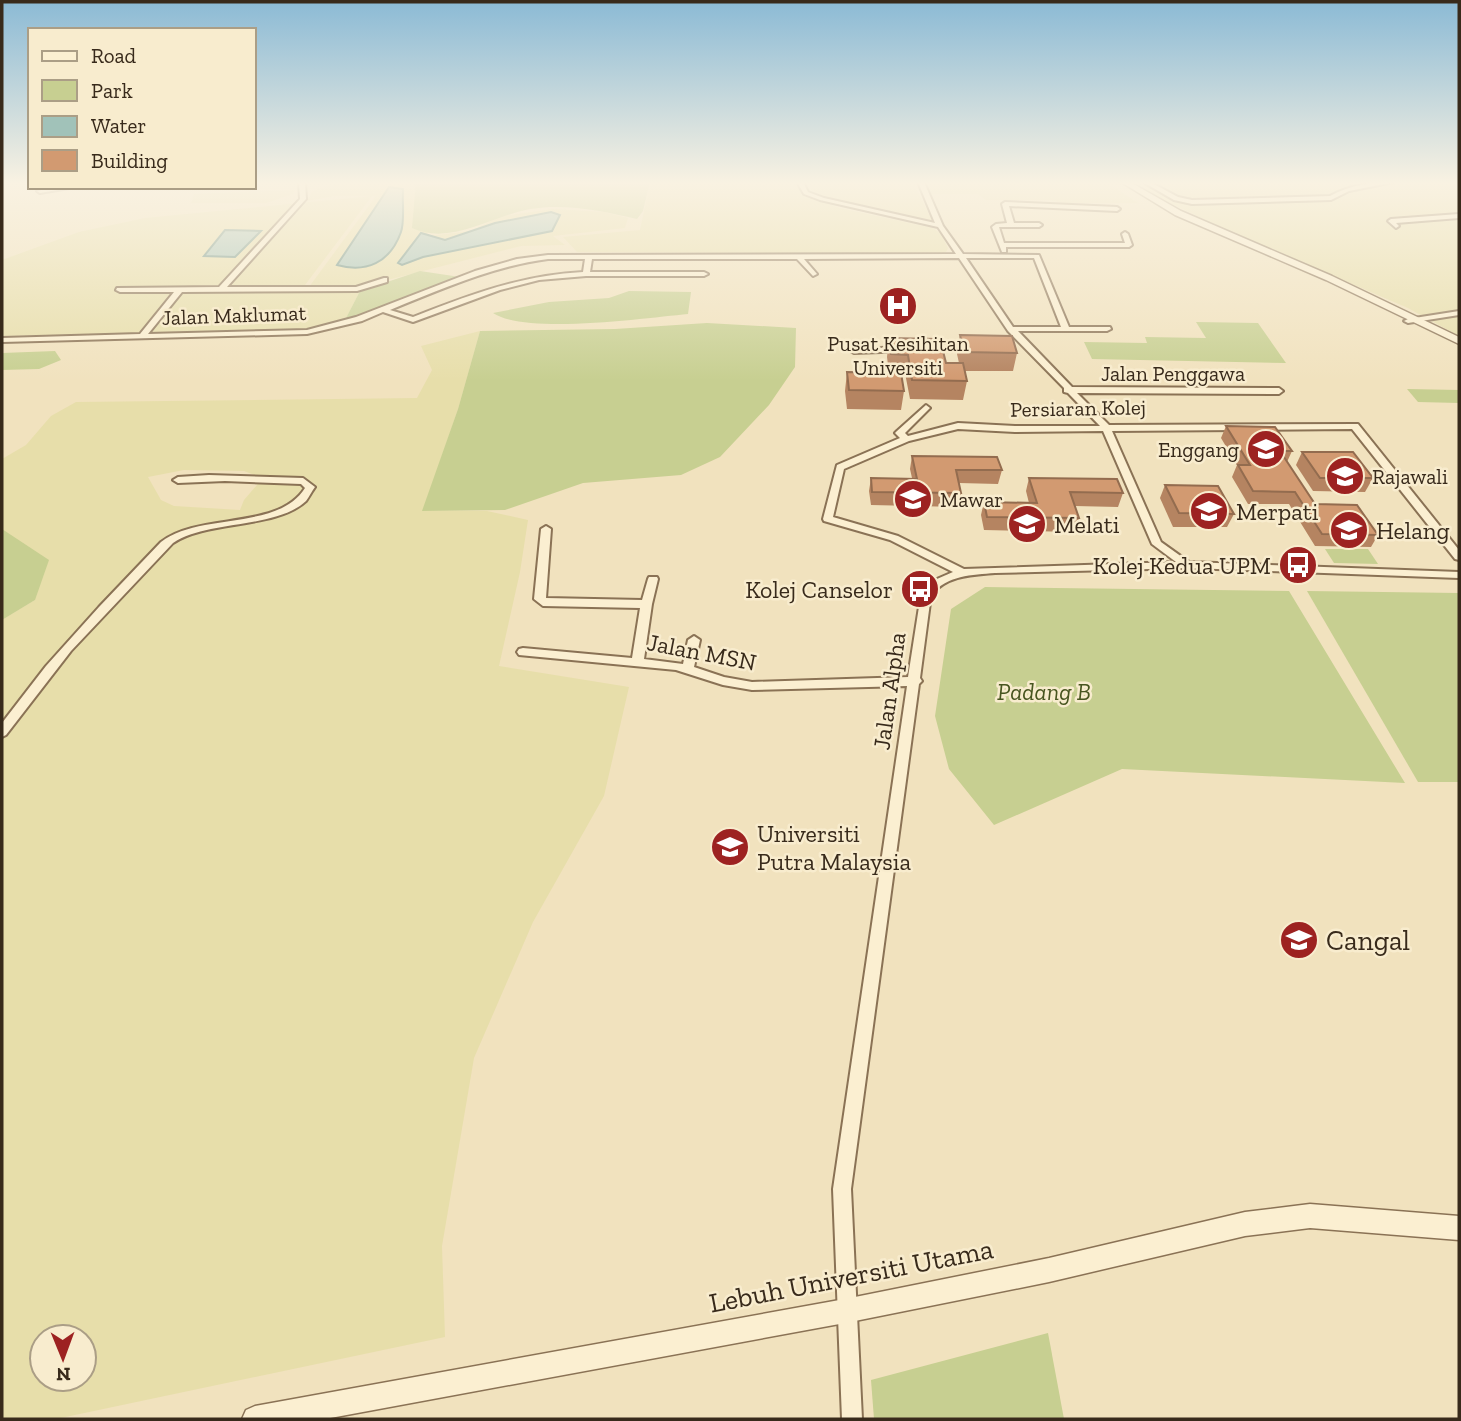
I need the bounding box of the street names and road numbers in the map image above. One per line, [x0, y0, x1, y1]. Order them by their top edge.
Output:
street label: Jalan Maklumat [161, 300, 307, 330]
street label: Jalan Penggawa [1101, 361, 1245, 386]
street label: Persiaran Kolej [1010, 394, 1146, 423]
street label: Jalan MSN [645, 627, 759, 677]
street label: Jalan Alpha [866, 630, 912, 752]
street label: Lebuh Universiti Utama [706, 1232, 996, 1320]

